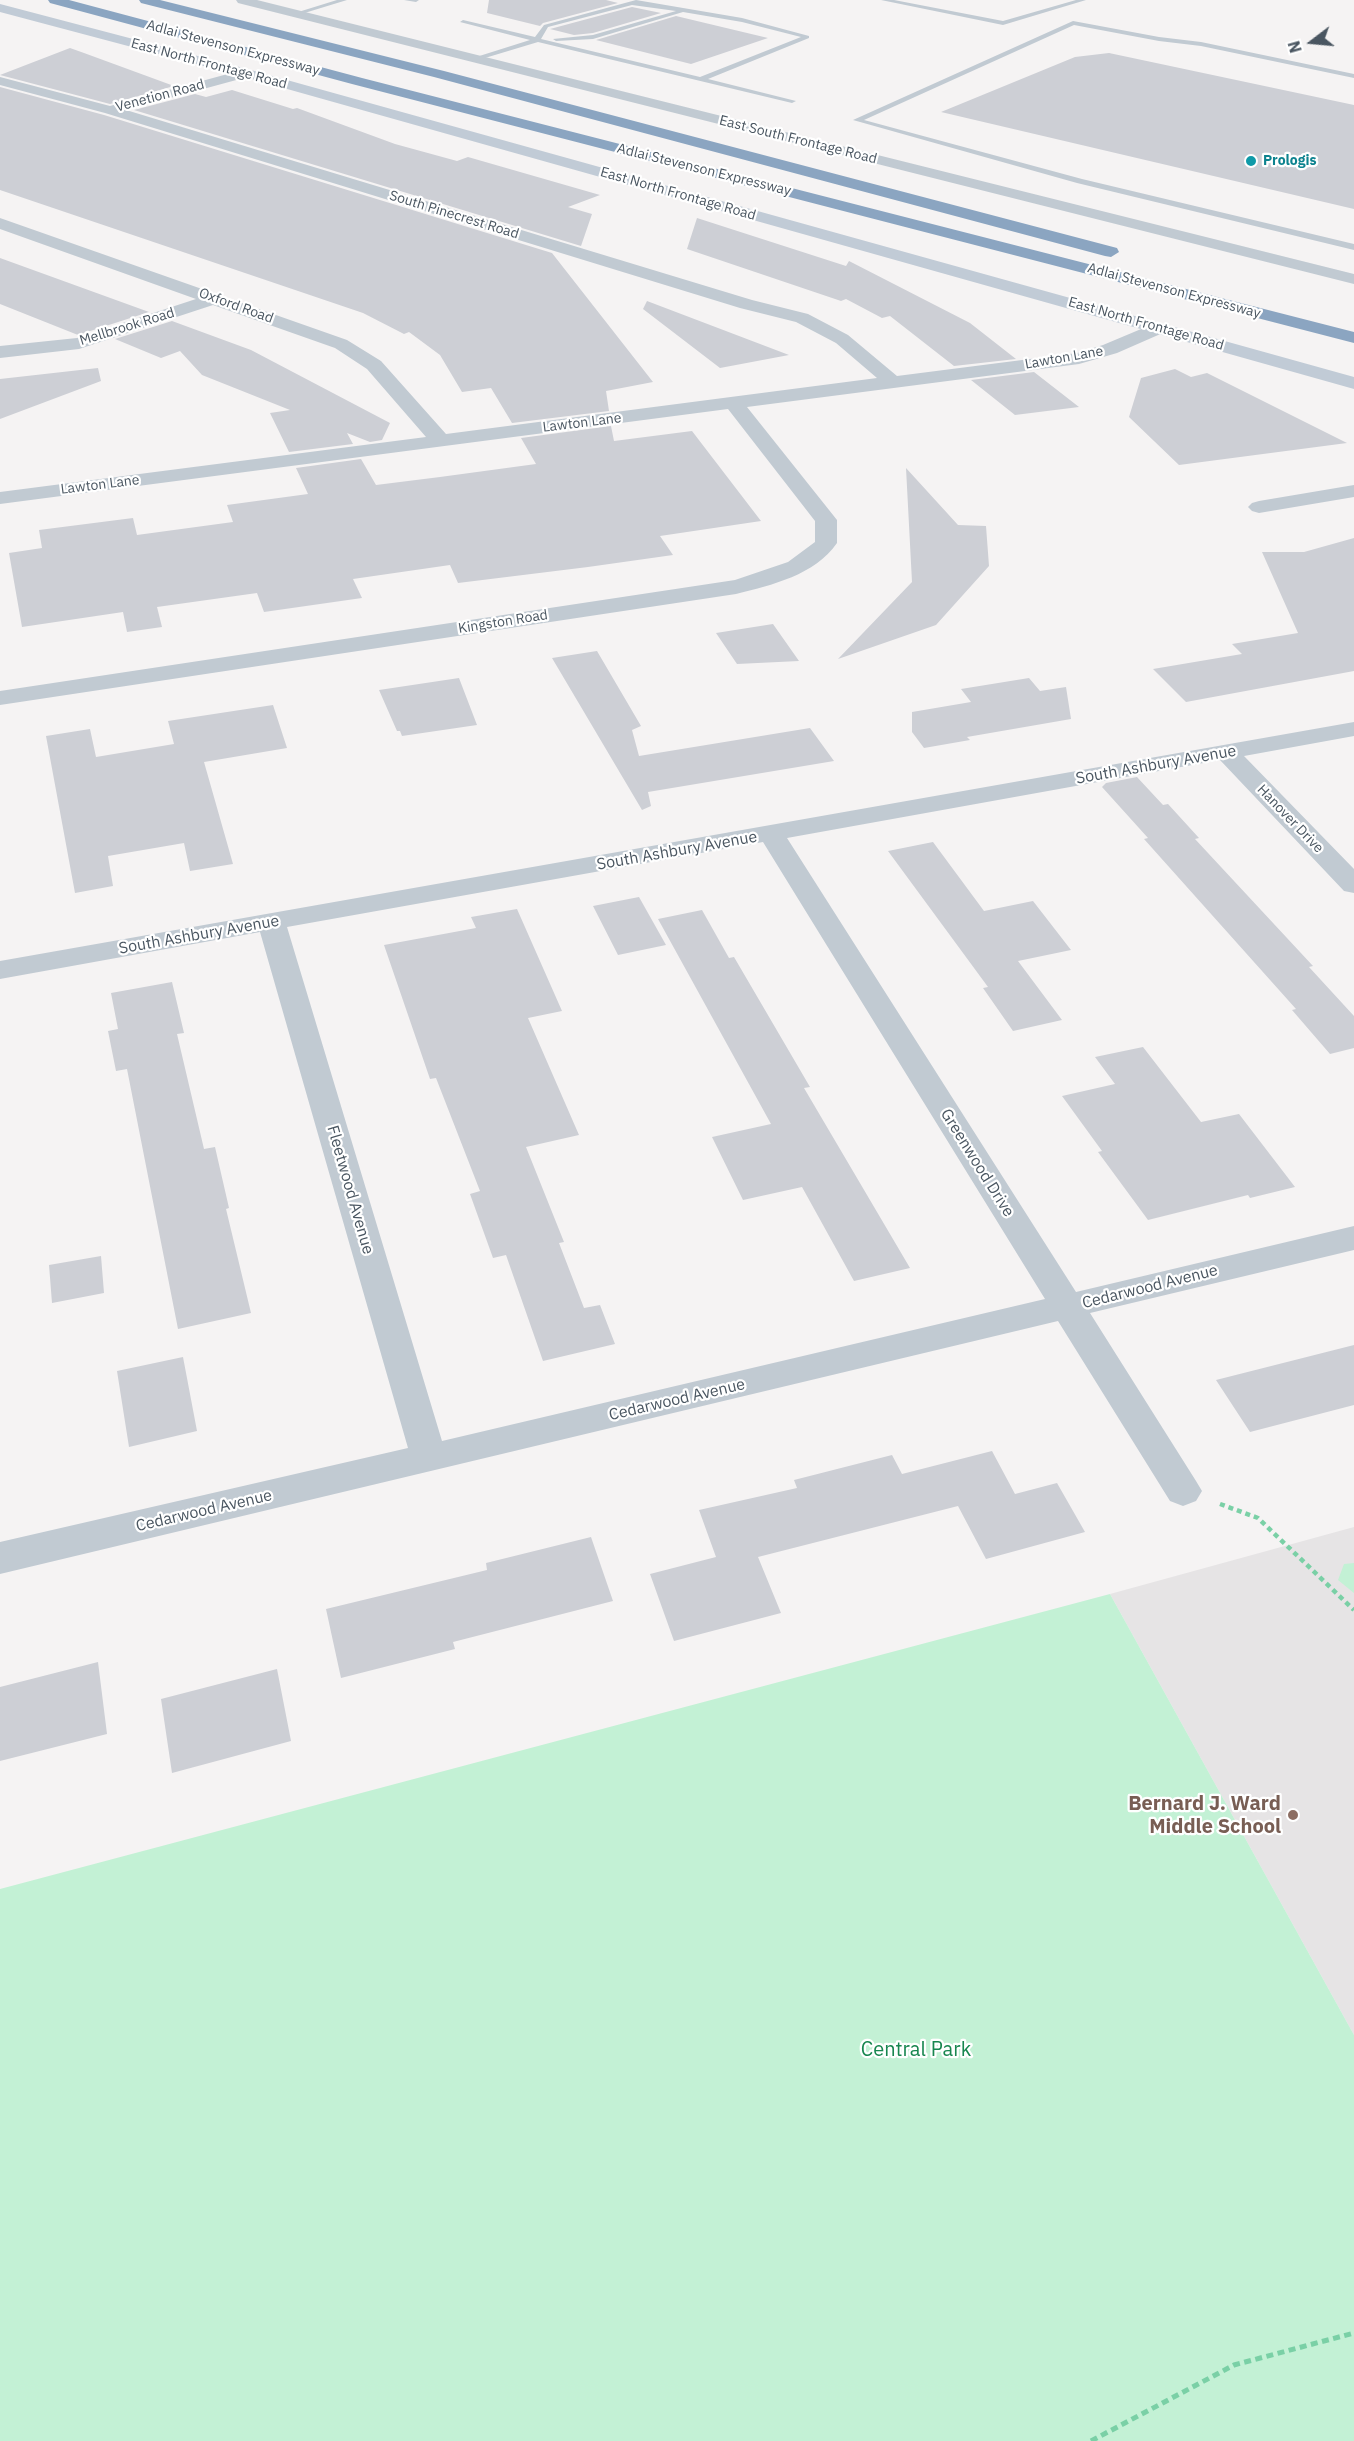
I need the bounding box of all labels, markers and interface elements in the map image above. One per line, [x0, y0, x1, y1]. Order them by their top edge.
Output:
north arrow [1282, 12, 1342, 72]
street label: Adlai Stevenson Expressway [145, 17, 321, 79]
street label: East North Frontage Road [129, 35, 289, 93]
text: N [1283, 39, 1306, 55]
street label: Venetion Road [114, 76, 206, 116]
street label: East South Frontage Road [717, 112, 879, 168]
street label: Adlai Stevenson Expressway [615, 140, 793, 200]
place label: Prologis [1263, 153, 1316, 169]
marker: Prologis [1244, 154, 1258, 168]
street label: East North Frontage Road [598, 164, 758, 224]
street label: South Pinecrest Road [387, 187, 521, 243]
street label: Adlai Stevenson Expressway [1086, 260, 1262, 322]
street label: Oxford Road [196, 285, 276, 327]
street label: East North Frontage Road [1066, 294, 1226, 354]
street label: Mellbrook Road [78, 305, 176, 349]
street label: Lawton Lane [1024, 343, 1104, 373]
street label: Lawton Lane [542, 410, 622, 436]
street label: Lawton Lane [60, 472, 140, 498]
street label: Kingston Road [457, 607, 549, 637]
street label: South Ashbury Avenue [1074, 741, 1238, 789]
street label: Hanover Drive [1253, 781, 1327, 857]
street label: South Ashbury Avenue [595, 827, 759, 875]
street label: South Ashbury Avenue [117, 911, 281, 959]
street label: Greenwood Drive [936, 1105, 1018, 1221]
street label: Fleetwood Avenue [322, 1123, 378, 1257]
street label: Cedarwood Avenue [1080, 1261, 1220, 1313]
street label: Cedarwood Avenue [607, 1375, 747, 1425]
street label: Cedarwood Avenue [134, 1486, 274, 1536]
place label: Bernard J. Ward Middle School [1128, 1792, 1281, 1839]
marker: Bernard J. Ward Middle School [1286, 1808, 1300, 1822]
park label: Central Park [861, 2038, 971, 2062]

